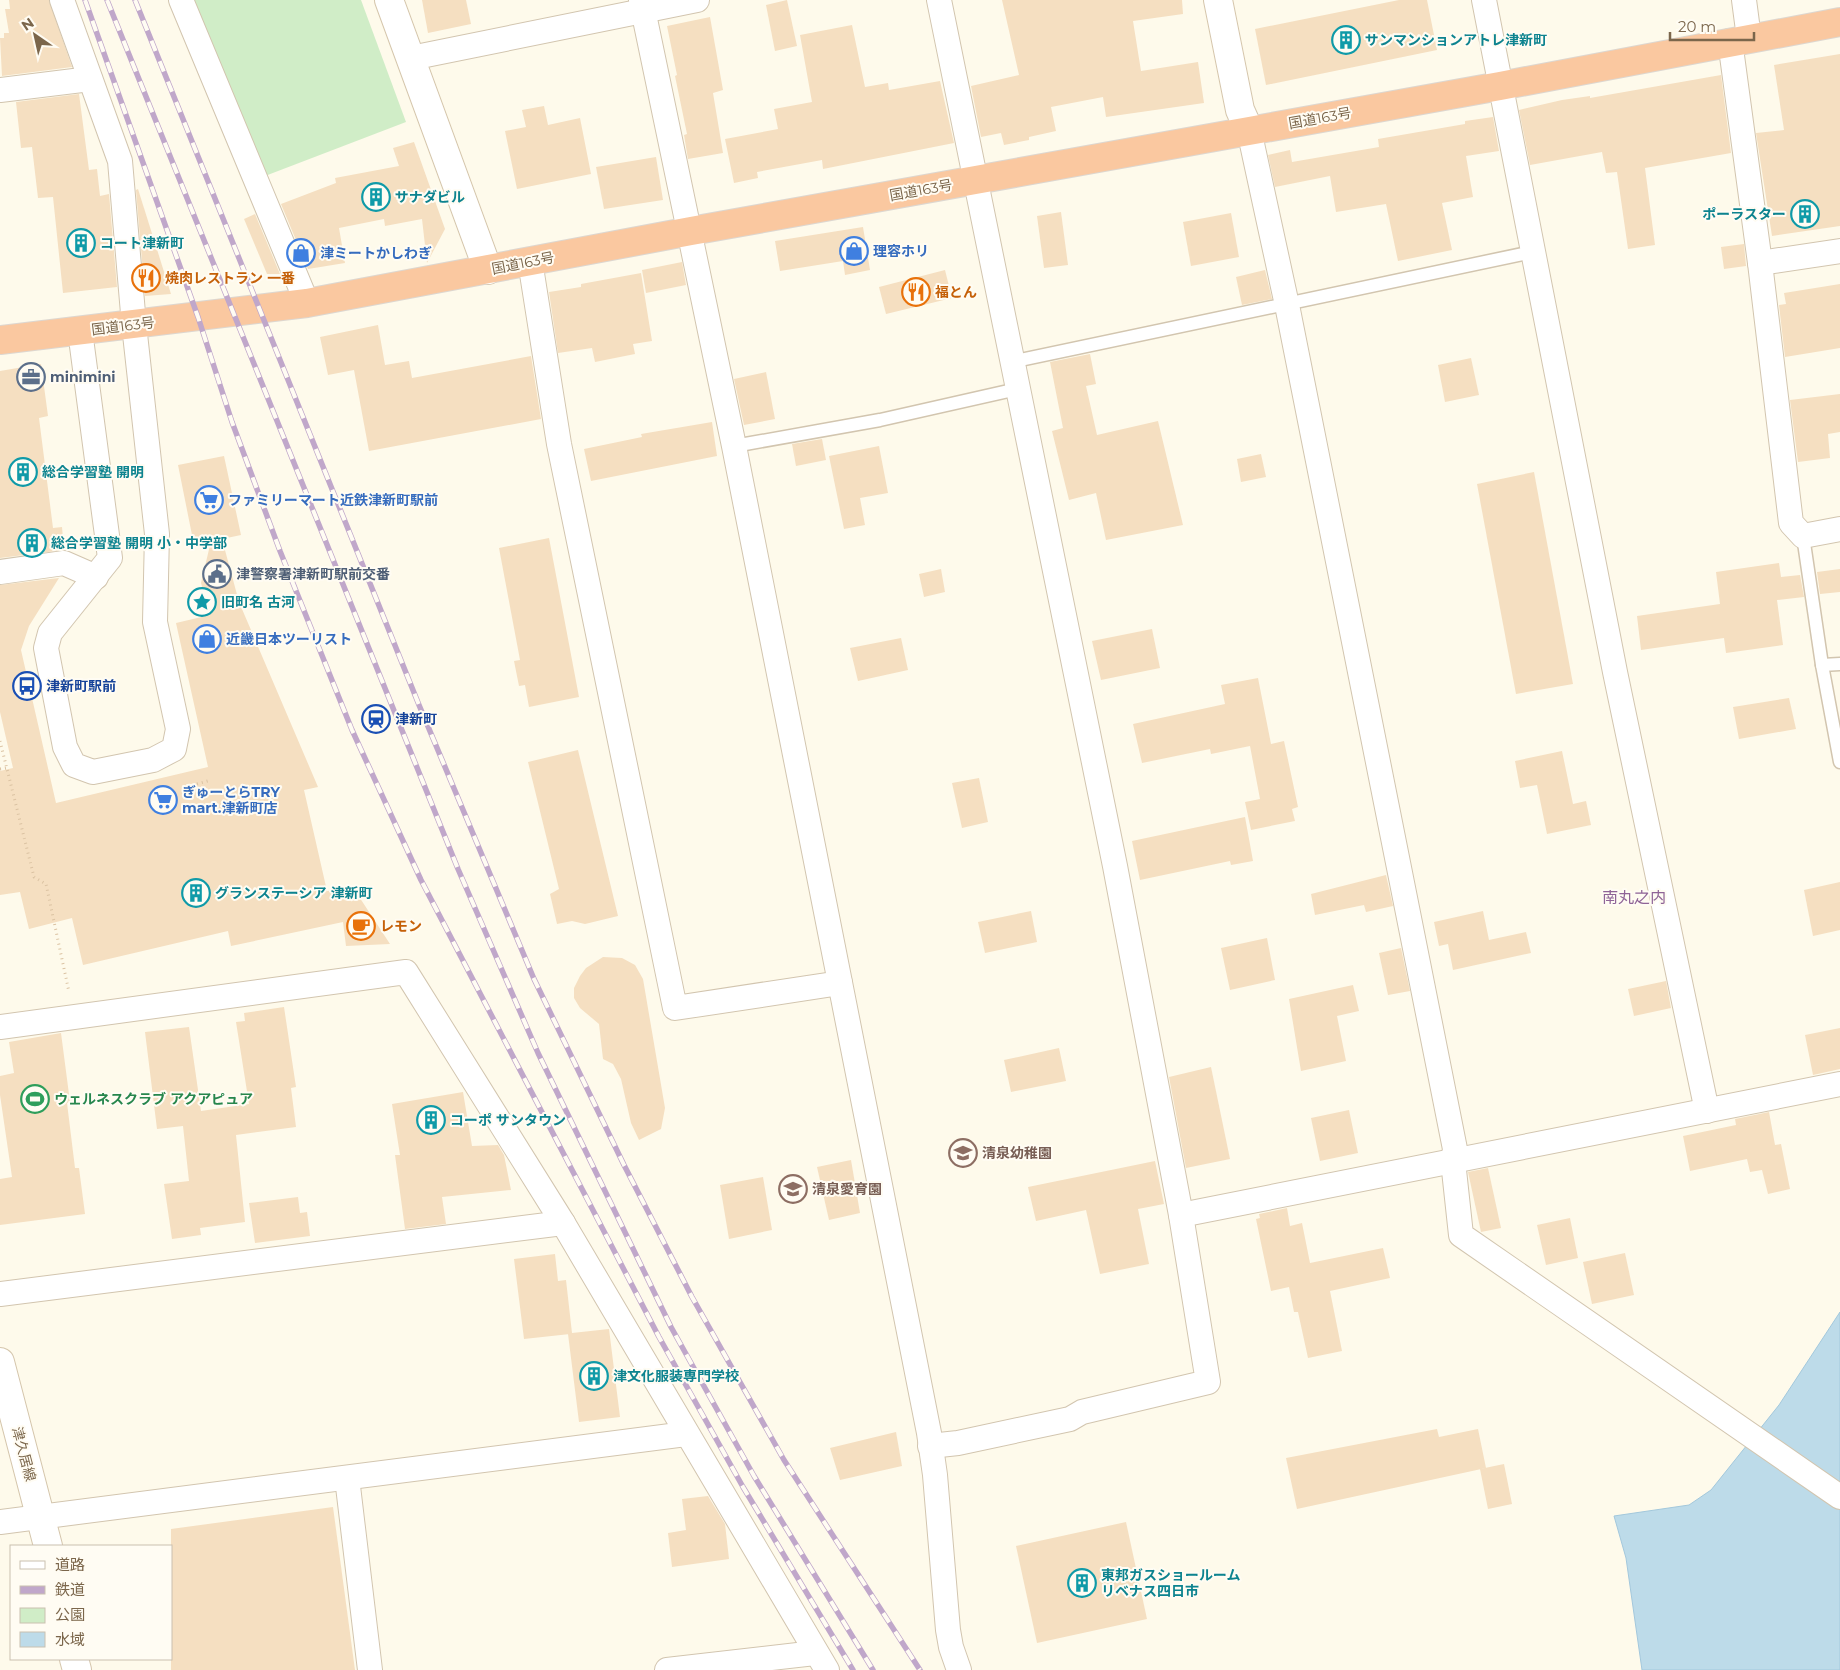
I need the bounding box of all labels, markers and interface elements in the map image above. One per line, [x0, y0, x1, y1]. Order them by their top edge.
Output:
north arrow [10, 10, 60, 60]
scale bar [1670, 10, 1754, 42]
text: N [18, 14, 37, 35]
text: 20 m [1678, 17, 1716, 36]
building icon: サンマンションアトレ津新町 [1331, 25, 1361, 55]
place label: サンマンションアトレ津新町 [1365, 31, 1547, 49]
street label: 国道163号 [1287, 104, 1353, 132]
street label: 国道163号 [888, 176, 954, 204]
building icon: サナダビル [361, 182, 391, 212]
place label: サナダビル [395, 188, 465, 206]
building icon: ポーラスター [1790, 199, 1820, 229]
place label: ポーラスター [1702, 205, 1786, 223]
building icon: コート津新町 [66, 228, 96, 258]
place label: コート津新町 [100, 234, 184, 252]
shop icon: 理容ホリ [839, 236, 869, 266]
shop icon: 津ミートかしわぎ [286, 238, 316, 268]
place label: 理容ホリ [873, 242, 929, 260]
place label: 津ミートかしわぎ [320, 244, 432, 262]
street label: 国道163号 [490, 248, 556, 278]
restaurant icon: 焼肉レストラン 一番 [131, 263, 161, 293]
place label: 焼肉レストラン 一番 [165, 269, 295, 287]
restaurant icon: 福とん [901, 277, 931, 307]
place label: 福とん [935, 283, 977, 301]
street label: 国道163号 [90, 313, 156, 339]
office icon: minimini [16, 362, 46, 392]
place label: minimini [50, 368, 116, 386]
building icon: 総合学習塾 開明 [8, 457, 38, 487]
place label: 総合学習塾 開明 [42, 463, 144, 481]
supermarket icon: ファミリーマート近鉄津新町駅前 [194, 485, 224, 515]
place label: ファミリーマート近鉄津新町駅前 [228, 491, 438, 509]
building icon: 総合学習塾 開明 小・中学部 [17, 528, 47, 558]
place label: 総合学習塾 開明 小・中学部 [51, 534, 227, 552]
public building icon: 津警察署津新町駅前交番 [202, 559, 232, 589]
place label: 津警察署津新町駅前交番 [236, 565, 390, 583]
place icon: 旧町名 古河 [187, 587, 217, 617]
place label: 旧町名 古河 [221, 593, 295, 611]
shop icon: 近畿日本ツーリスト [192, 624, 222, 654]
place label: 近畿日本ツーリスト [226, 630, 352, 648]
bus stop icon: 津新町駅前 [12, 671, 42, 701]
place label: 津新町駅前 [46, 677, 116, 695]
station icon: 津新町 [361, 704, 391, 734]
place label: 津新町 [395, 710, 437, 728]
place label: ぎゅーとらTRY mart.津新町店 [182, 783, 280, 817]
supermarket icon: ぎゅーとらTRY mart.津新町店 [148, 785, 178, 815]
building icon: グランステーシア 津新町 [181, 878, 211, 908]
place label: グランステーシア 津新町 [215, 884, 372, 902]
district label: 南丸之内 [1602, 888, 1666, 907]
cafe icon: レモン [346, 911, 376, 941]
place label: レモン [380, 917, 422, 935]
sports icon: ウェルネスクラブ アクアピュア [20, 1084, 50, 1114]
place label: ウェルネスクラブ アクアピュア [54, 1090, 253, 1108]
building icon: コーポ サンタウン [416, 1105, 446, 1135]
place label: コーポ サンタウン [450, 1111, 566, 1129]
school or university icon: 清泉幼稚園 [948, 1138, 978, 1168]
place label: 清泉幼稚園 [982, 1144, 1052, 1162]
school or university icon: 清泉愛育園 [778, 1174, 808, 1204]
place label: 清泉愛育園 [812, 1180, 882, 1198]
building icon: 津文化服装専門学校 [579, 1361, 609, 1391]
place label: 津文化服装専門学校 [613, 1367, 739, 1385]
street label: 津久居線 [8, 1425, 40, 1483]
legend [10, 1545, 172, 1660]
text: 道路 [55, 1555, 85, 1574]
place label: 東邦ガスショールーム リベナス四日市 [1101, 1566, 1241, 1600]
building icon: 東邦ガスショールーム リベナス四日市 [1067, 1568, 1097, 1598]
text: 鉄道 [55, 1580, 85, 1599]
text: 公園 [55, 1605, 85, 1624]
text: 水域 [55, 1630, 85, 1649]

